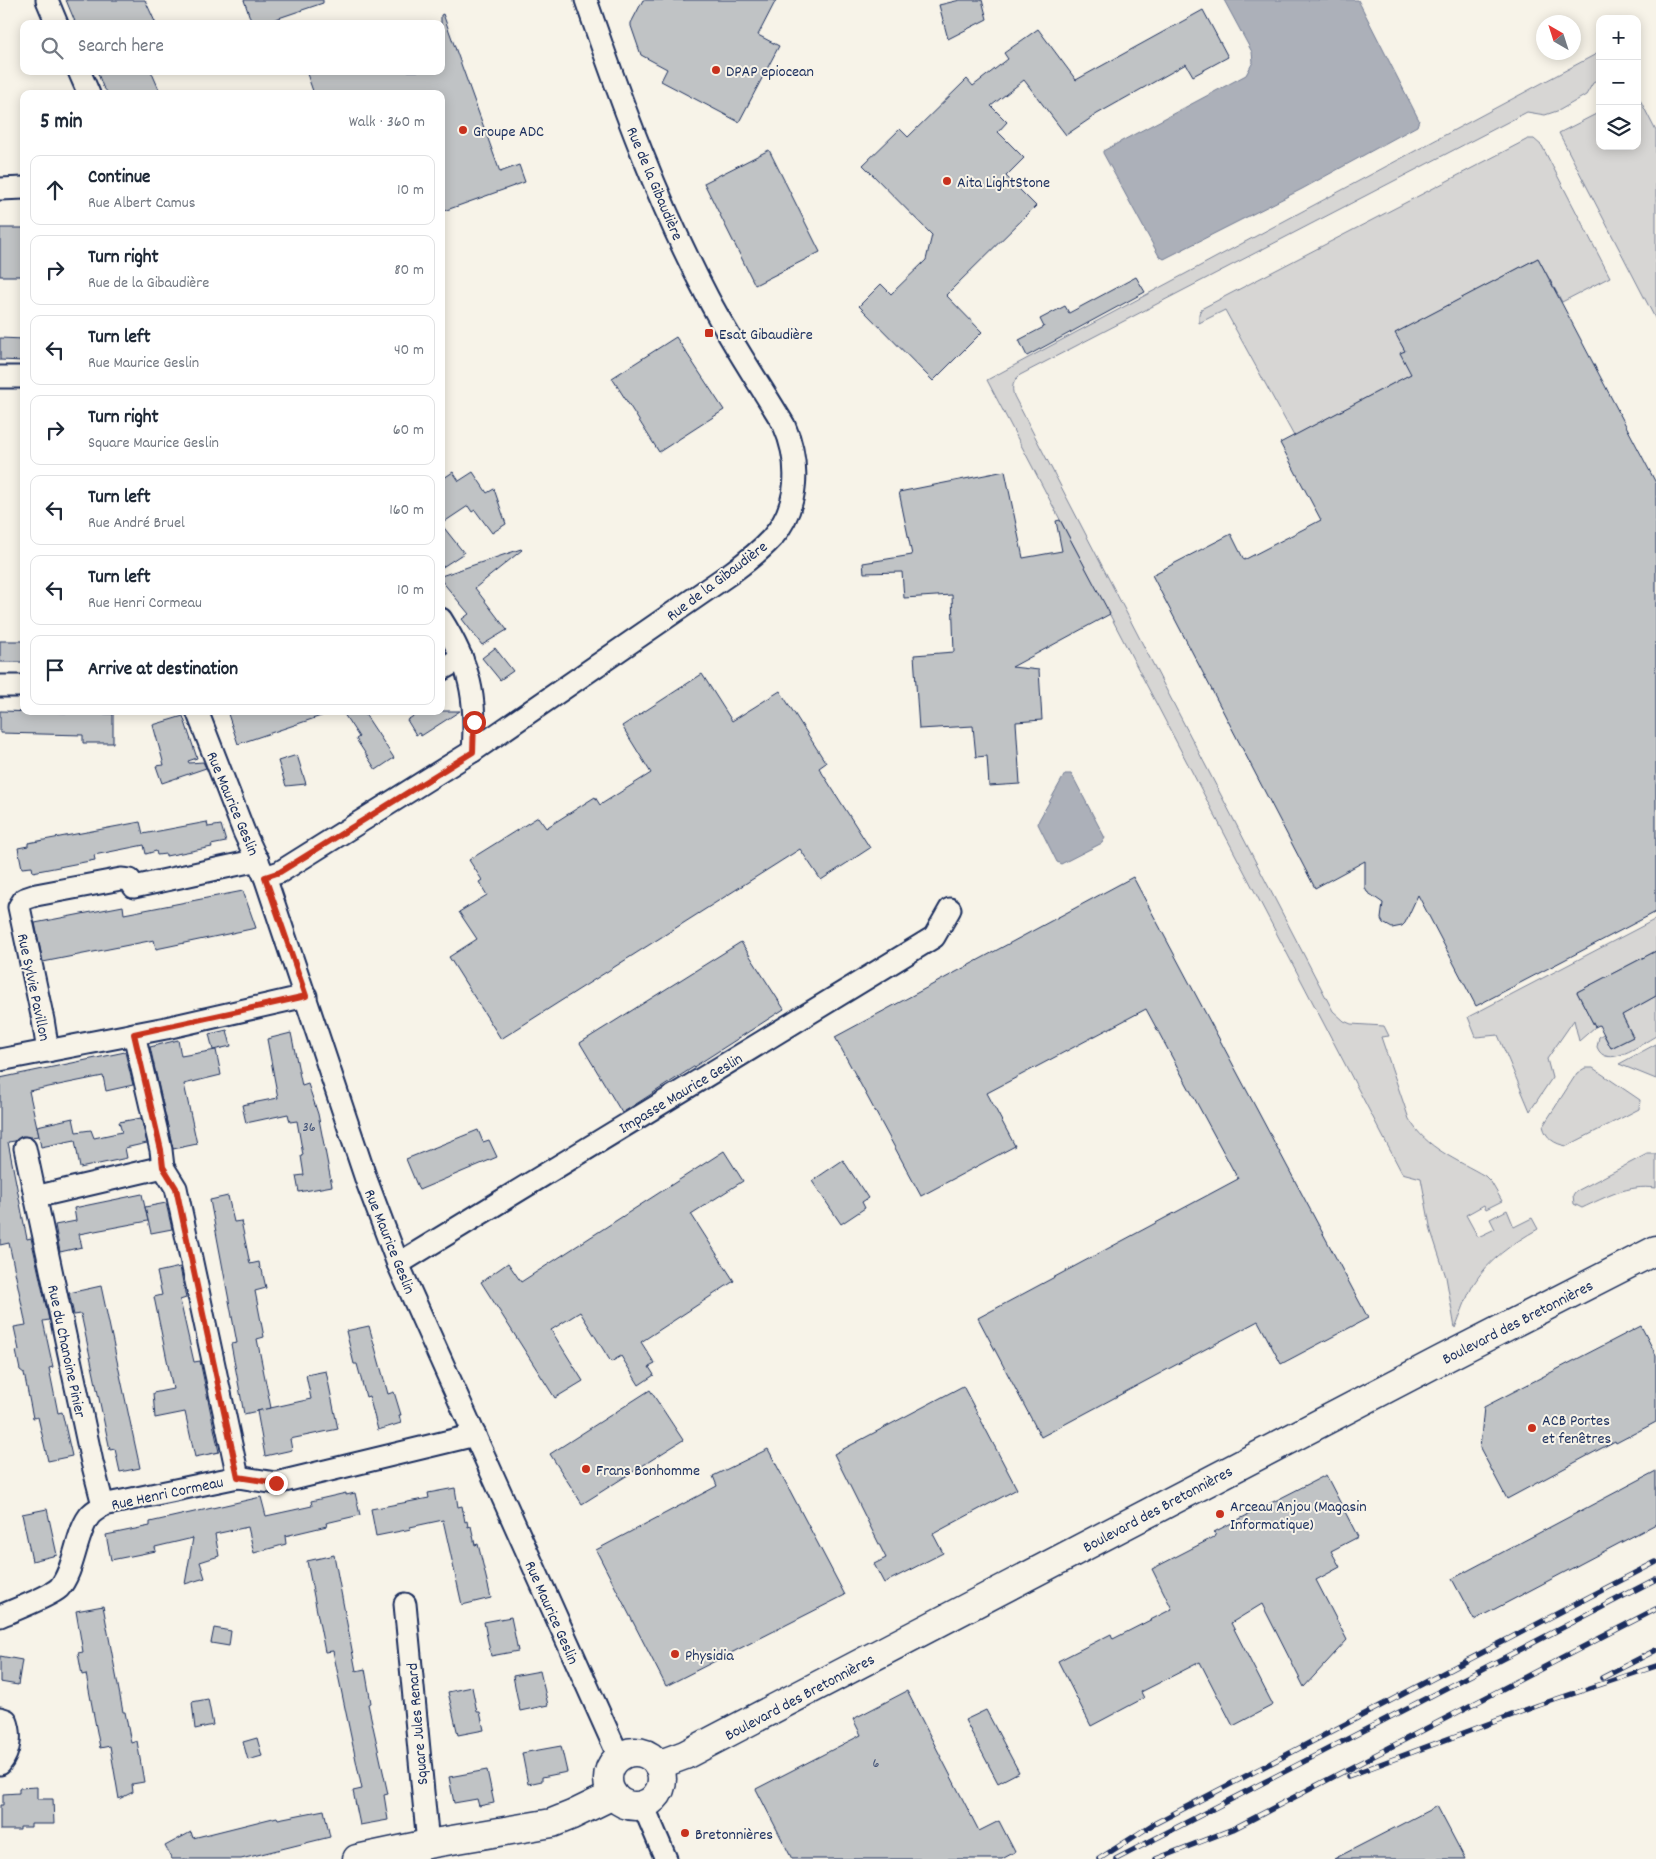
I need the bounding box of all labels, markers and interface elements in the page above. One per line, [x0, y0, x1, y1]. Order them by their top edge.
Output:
north arrow [1536, 15, 1581, 60]
map controls [1596, 15, 1641, 150]
button: + [1596, 15, 1641, 60]
search box [20, 20, 445, 75]
icon: search [38, 34, 66, 62]
text: Search here [78, 34, 164, 61]
button: − [1596, 60, 1641, 105]
place label: DPAP epiocean [726, 61, 814, 84]
marker: DPAP epiocean [710, 64, 722, 76]
button: layers [1596, 105, 1641, 150]
text: 5 min [40, 108, 83, 138]
text: Walk · 360 m [349, 111, 425, 134]
place label: Groupe ADC [473, 121, 544, 144]
marker: Groupe ADC [457, 124, 469, 136]
street label: Rue de la Gibaudière [619, 124, 688, 244]
text: Continue [88, 165, 150, 192]
place label: Aita LightStone [957, 172, 1050, 195]
marker: Aita LightStone [941, 175, 953, 187]
icon: ahead [41, 176, 69, 204]
text: 10 m [397, 179, 424, 202]
text: Rue Albert Camus [88, 192, 195, 215]
text: Turn right [88, 245, 159, 272]
icon: right [41, 256, 69, 284]
text: 80 m [394, 259, 424, 282]
text: Rue de la Gibaudière [88, 272, 209, 295]
place label: Esat Gibaudière [719, 324, 813, 347]
text: Turn left [88, 325, 151, 352]
marker: Esat Gibaudière [703, 327, 715, 339]
icon: left [41, 336, 69, 364]
text: 40 m [394, 339, 424, 362]
text: Rue Maurice Geslin [88, 352, 199, 375]
text: Turn right [88, 405, 159, 432]
icon: right [41, 416, 69, 444]
text: 60 m [393, 419, 424, 442]
text: Square Maurice Geslin [88, 432, 219, 455]
text: Turn left [88, 485, 151, 512]
icon: left [41, 496, 69, 524]
text: 160 m [389, 499, 424, 522]
text: Rue André Bruel [88, 512, 185, 535]
street label: Rue de la Gibaudière [662, 536, 773, 628]
text: Turn left [88, 565, 151, 592]
icon: left [41, 576, 69, 604]
text: 10 m [397, 579, 424, 602]
text: Rue Henri Cormeau [88, 592, 202, 615]
icon: arrive [41, 656, 69, 684]
text: Arrive at destination [88, 657, 238, 684]
route start [463, 711, 486, 734]
street label: Rue Maurice Geslin [199, 748, 264, 860]
street label: Rue Sylvie Pavillon [10, 932, 55, 1043]
street label: Impasse Maurice Geslin [615, 1048, 748, 1140]
house number: 36 [302, 1118, 316, 1138]
street label: Rue Maurice Geslin [357, 1186, 420, 1298]
street label: Boulevard des Bretonnières [1439, 1275, 1598, 1371]
street label: Rue du Chanoine Pinier [40, 1283, 91, 1420]
place label: ACB Portes et fenêtres [1542, 1410, 1611, 1451]
marker: ACB Portes et fenêtres [1526, 1422, 1538, 1434]
place label: Frans Bonhomme [596, 1460, 700, 1483]
street label: Boulevard des Bretonnières [1079, 1461, 1237, 1559]
marker: Frans Bonhomme [580, 1463, 592, 1475]
street label: Rue Henri Cormeau [109, 1471, 226, 1518]
route end [265, 1472, 288, 1495]
place label: Arceau Anjou (Magasin Informatique) [1230, 1496, 1367, 1537]
marker: Arceau Anjou (Magasin Informatique) [1214, 1508, 1226, 1520]
street label: Rue Maurice Geslin [518, 1558, 584, 1668]
place label: Physidia [685, 1645, 734, 1668]
marker: Physidia [669, 1648, 681, 1660]
street label: Boulevard des Bretonnières [721, 1649, 879, 1747]
street label: Square Jules Renard [402, 1662, 435, 1786]
house number: 6 [873, 1754, 880, 1774]
place label: Bretonnières [695, 1824, 773, 1847]
marker: Bretonnières [679, 1827, 691, 1839]

